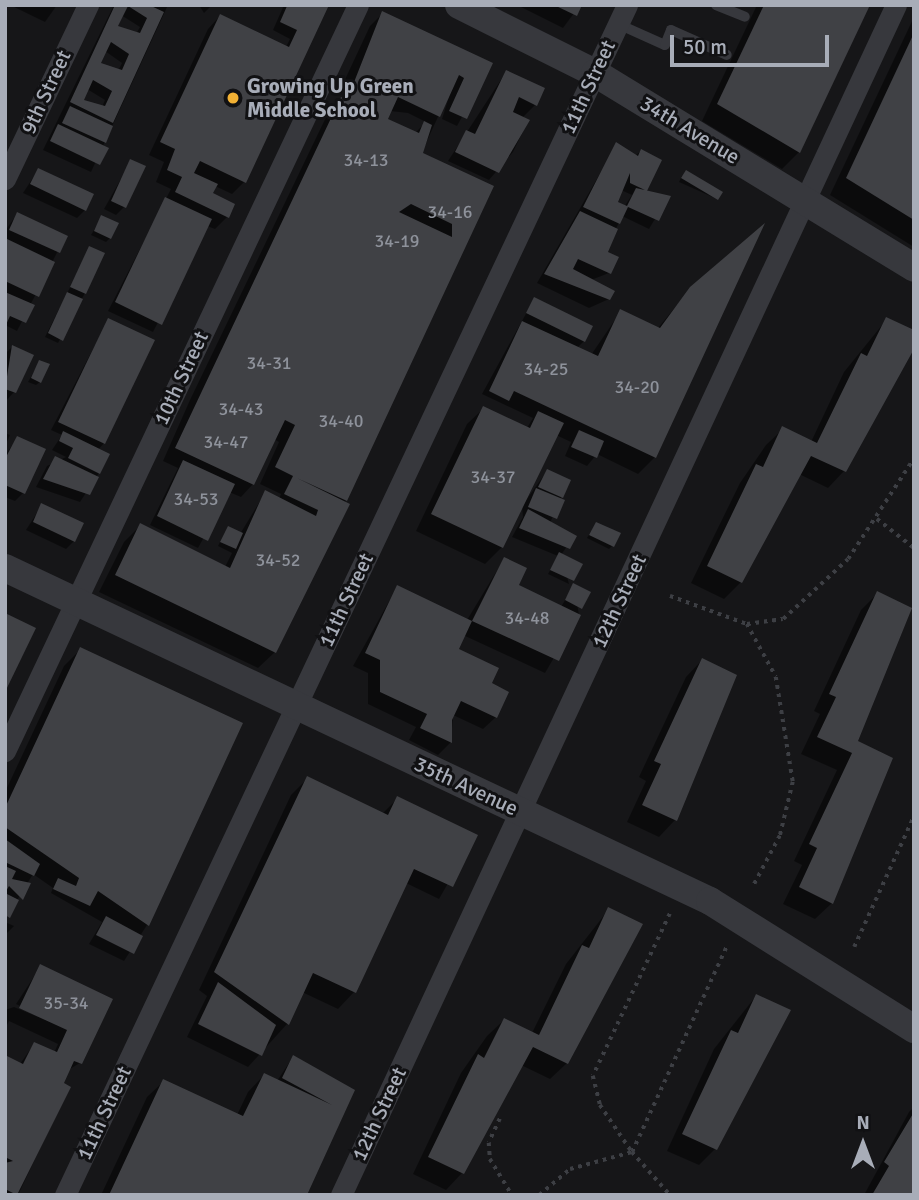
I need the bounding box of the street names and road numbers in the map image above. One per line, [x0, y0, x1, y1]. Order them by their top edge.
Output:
street label: 11th Street [555, 36, 621, 138]
street label: 9th Street [16, 46, 76, 138]
street label: 34th Avenue [636, 90, 744, 170]
street label: 10th Street [148, 327, 214, 429]
street label: 11th Street [313, 549, 379, 651]
street label: 12th Street [586, 550, 652, 652]
street label: 35th Avenue [410, 751, 522, 821]
street label: 11th Street [71, 1062, 137, 1164]
street label: 12th Street [346, 1063, 412, 1165]

